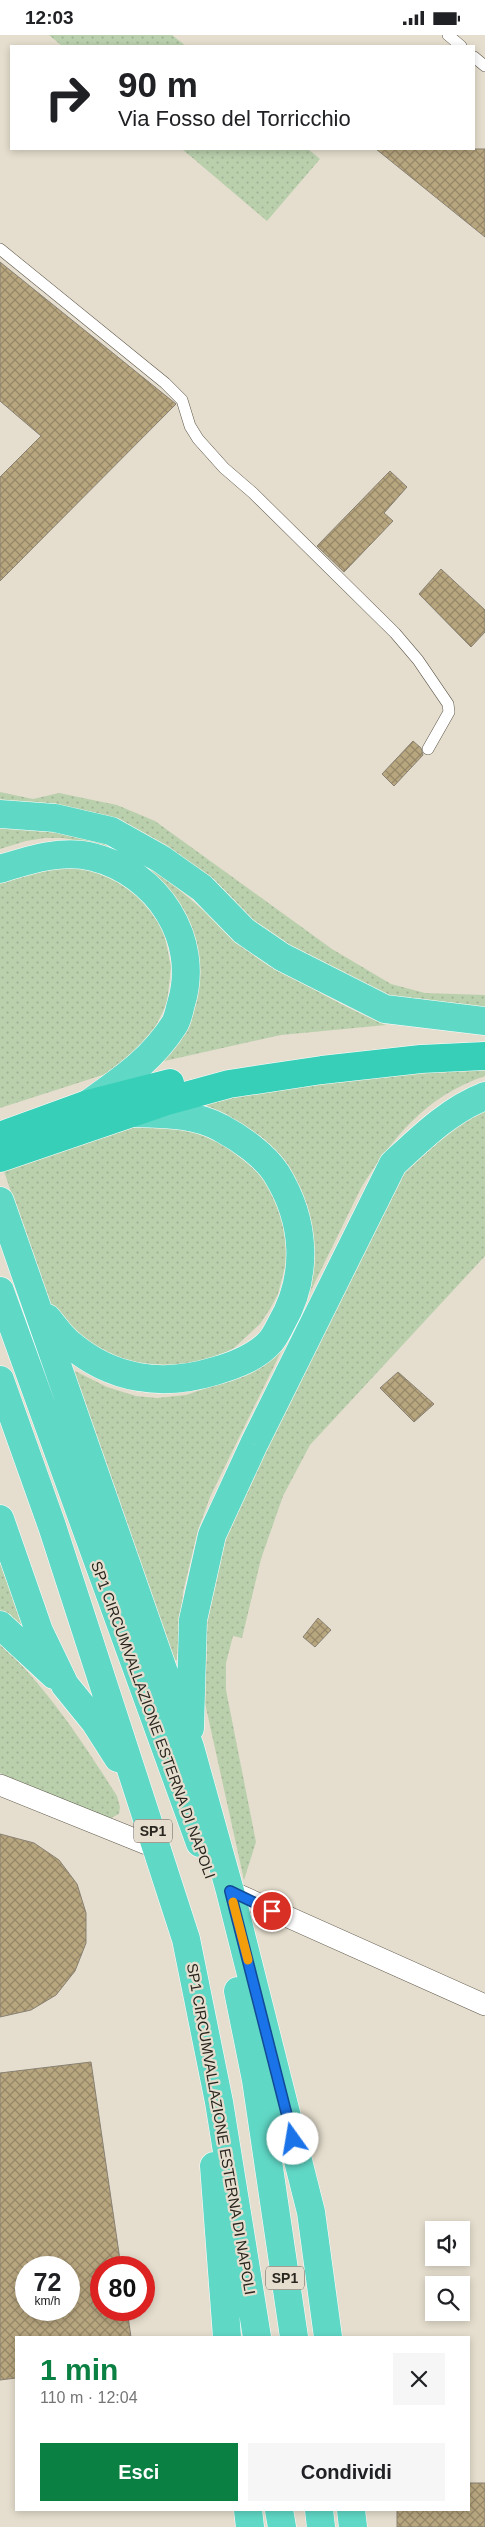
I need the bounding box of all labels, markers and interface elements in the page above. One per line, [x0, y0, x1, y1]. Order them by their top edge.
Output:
text: 12:03 [25, 7, 74, 28]
icon: right [35, 65, 100, 130]
text: 90 m [118, 65, 198, 104]
text: Via Fosso del Torricchio [118, 106, 351, 131]
street label: SP1 CIRCUMVALLAZIONE ESTERNA DI NAPOLI [87, 1558, 219, 1882]
road number: SP1 [134, 1819, 172, 1843]
pin [251, 1890, 293, 1932]
icon: arrive [258, 1897, 286, 1925]
street label: SP1 CIRCUMVALLAZIONE ESTERNA DI NAPOLI [184, 1962, 259, 2296]
position arrow [266, 2112, 318, 2164]
map controls [425, 2221, 470, 2321]
button: sound [425, 2221, 470, 2266]
speed limit sign: 80 [90, 2256, 155, 2321]
road number: SP1 [266, 2267, 304, 2289]
text: 72 [34, 2268, 61, 2296]
button: search [425, 2276, 470, 2321]
text: km/h [34, 2294, 61, 2308]
text: 1 min [40, 2353, 118, 2386]
button: close [393, 2353, 445, 2405]
text: 110 m · 12:04 [40, 2389, 138, 2406]
button: Esci [40, 2443, 238, 2501]
button: Condividi [248, 2443, 445, 2501]

